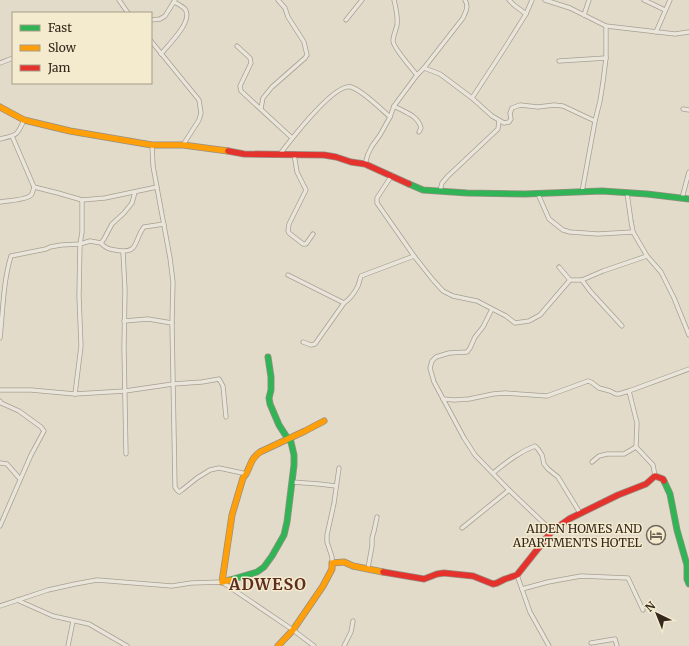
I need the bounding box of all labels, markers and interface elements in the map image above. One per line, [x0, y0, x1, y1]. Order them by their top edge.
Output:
legend [12, 12, 152, 84]
text: Fast [48, 20, 72, 35]
text: Slow [48, 40, 77, 55]
text: Jam [47, 60, 71, 75]
place label: AIDEN HOMES AND APARTMENTS HOTEL [512, 521, 643, 550]
hotel icon: AIDEN HOMES AND APARTMENTS HOTEL [645, 524, 667, 546]
district label: ADWESO [228, 574, 307, 594]
north arrow [637, 594, 677, 634]
text: N [642, 598, 658, 615]

